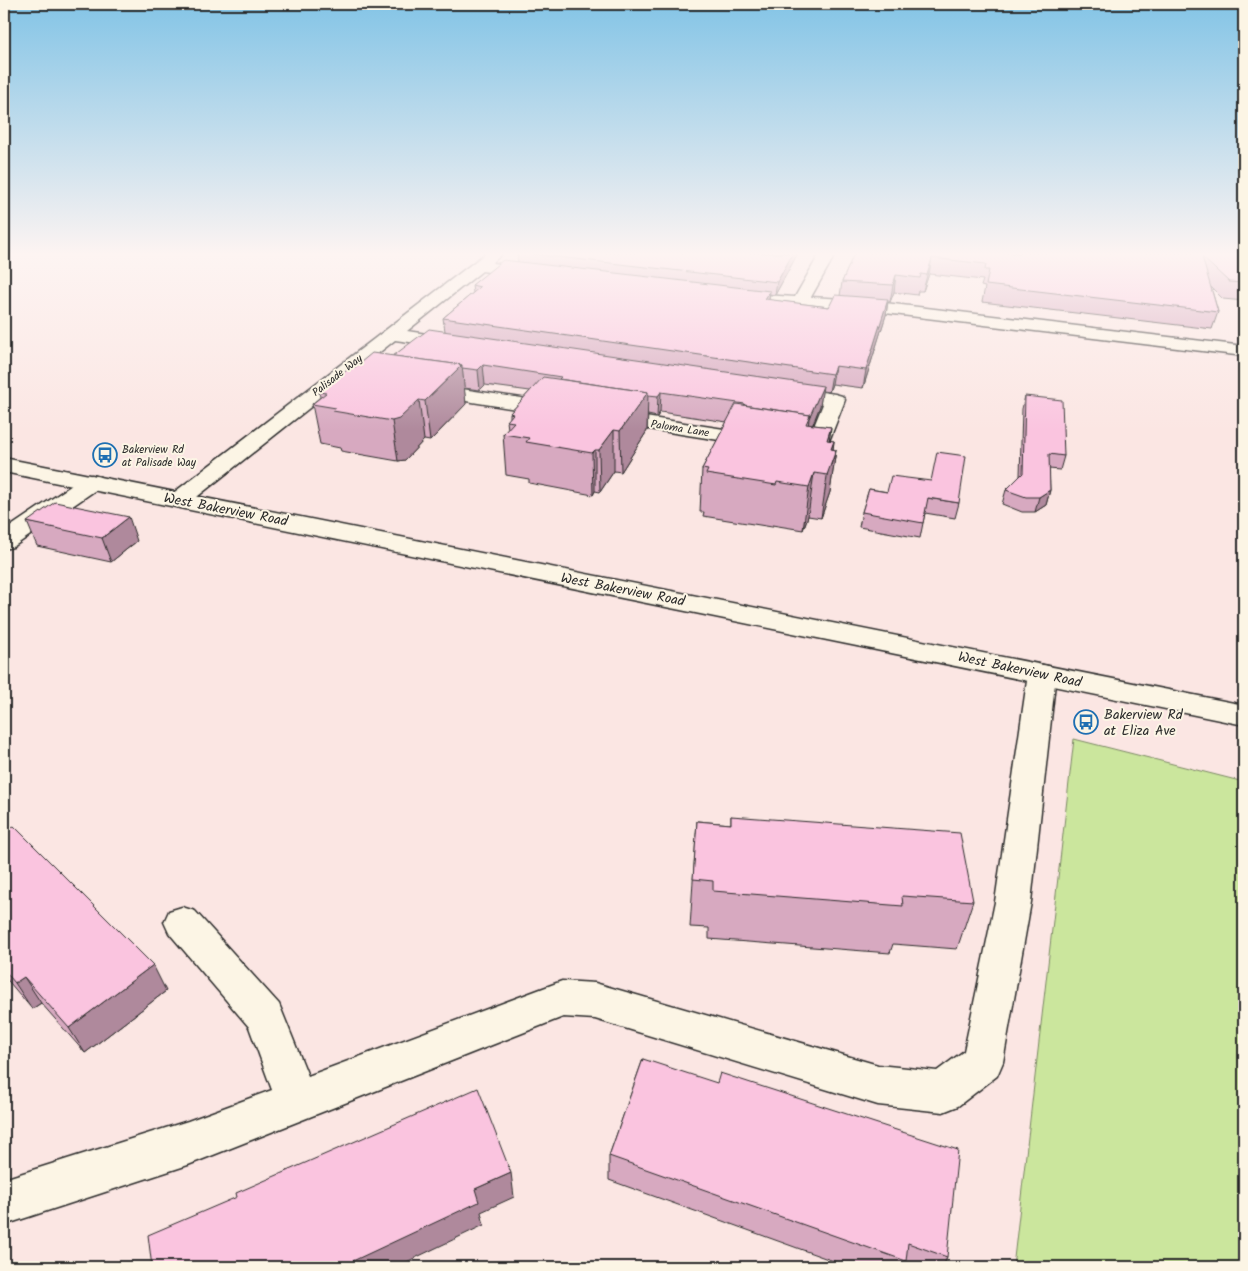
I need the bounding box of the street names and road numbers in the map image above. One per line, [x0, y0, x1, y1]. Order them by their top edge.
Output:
street label: Palisade Way [308, 350, 367, 401]
street label: Paloma Lane [649, 415, 710, 443]
street label: West Bakerview Road [162, 487, 291, 533]
street label: West Bakerview Road [559, 567, 688, 613]
street label: West Bakerview Road [956, 646, 1085, 694]

